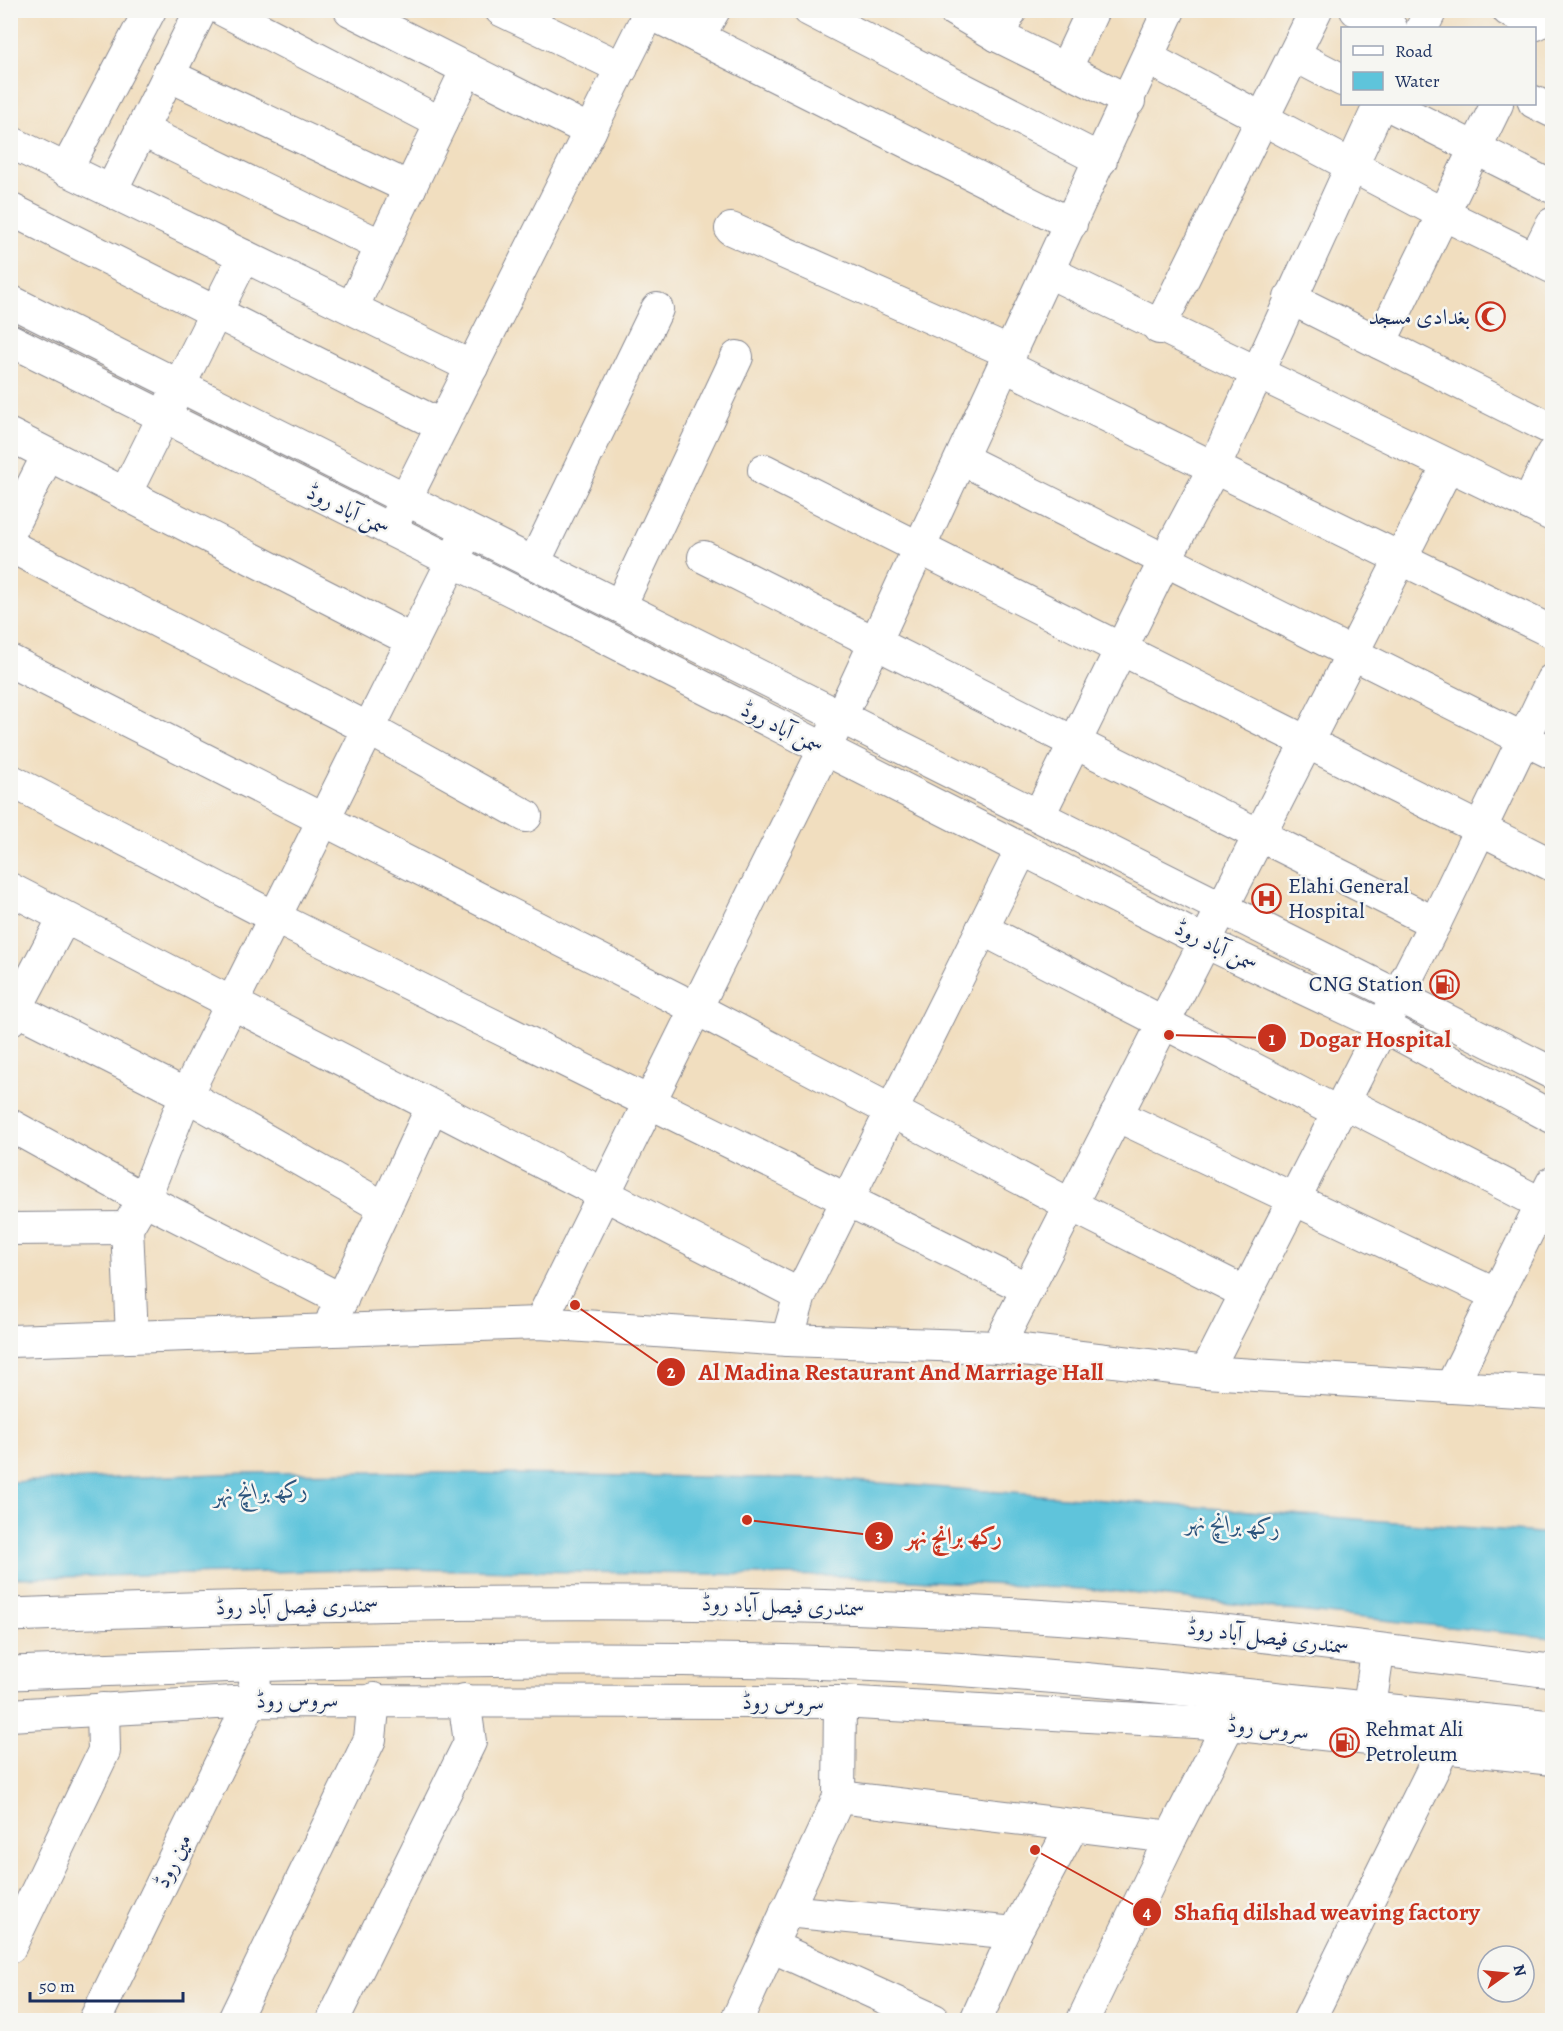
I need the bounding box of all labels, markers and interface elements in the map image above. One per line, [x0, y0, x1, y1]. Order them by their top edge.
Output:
legend [1341, 27, 1536, 105]
text: Road [1395, 39, 1433, 63]
text: Water [1394, 69, 1440, 93]
mosque icon: بغدادی مسجد [1475, 301, 1507, 333]
place label: بغدادی مسجد [1368, 302, 1470, 332]
street label: سمن آباد روڈ [301, 477, 395, 543]
street label: سمن آباد روڈ [736, 694, 828, 762]
place label: Elahi General Hospital [1288, 871, 1409, 926]
hospital icon: Elahi General Hospital [1251, 883, 1283, 915]
street label: سمن آباد روڈ [1169, 913, 1263, 979]
fuel station icon: CNG Station [1428, 968, 1460, 1000]
place label: CNG Station [1309, 969, 1423, 999]
callout: Dogar Hospital [1257, 1017, 1463, 1059]
text: Dogar Hospital [1299, 1023, 1452, 1055]
text: 1 [1269, 1027, 1276, 1051]
callout: Al Madina Restaurant And Marriage Hall [656, 1351, 1115, 1393]
text: Al Madina Restaurant And Marriage Hall [697, 1356, 1104, 1388]
text: 2 [667, 1360, 676, 1384]
water label: رکھ برانچ نہر [209, 1473, 309, 1514]
water label: رکھ برانچ نہر [1182, 1505, 1282, 1547]
callout: رکھ برانچ نہر [864, 1515, 1015, 1557]
text: رکھ برانچ نہر [903, 1520, 1002, 1556]
text: 3 [875, 1524, 883, 1548]
street label: سمندری فیصل آباد روڈ [701, 1588, 865, 1624]
street label: سمندری فیصل آباد روڈ [215, 1590, 379, 1622]
street label: سمندری فیصل آباد روڈ [1185, 1612, 1351, 1662]
street label: سروس روڈ [256, 1684, 338, 1716]
street label: سروس روڈ [742, 1687, 824, 1717]
street label: سروس روڈ [1226, 1709, 1310, 1747]
place label: Rehmat Ali Petroleum [1365, 1714, 1464, 1769]
fuel station icon: Rehmat Ali Petroleum [1328, 1726, 1360, 1758]
street label: مین روڈ [147, 1829, 199, 1893]
callout: Shafiq dilshad weaving factory [1132, 1891, 1492, 1933]
text: Shafiq dilshad weaving factory [1174, 1896, 1481, 1928]
text: 4 [1143, 1900, 1152, 1924]
north arrow [1476, 1944, 1536, 2004]
text: N [1507, 1962, 1532, 1979]
scale bar [30, 1965, 183, 2003]
text: 50 m [39, 1974, 75, 1998]

